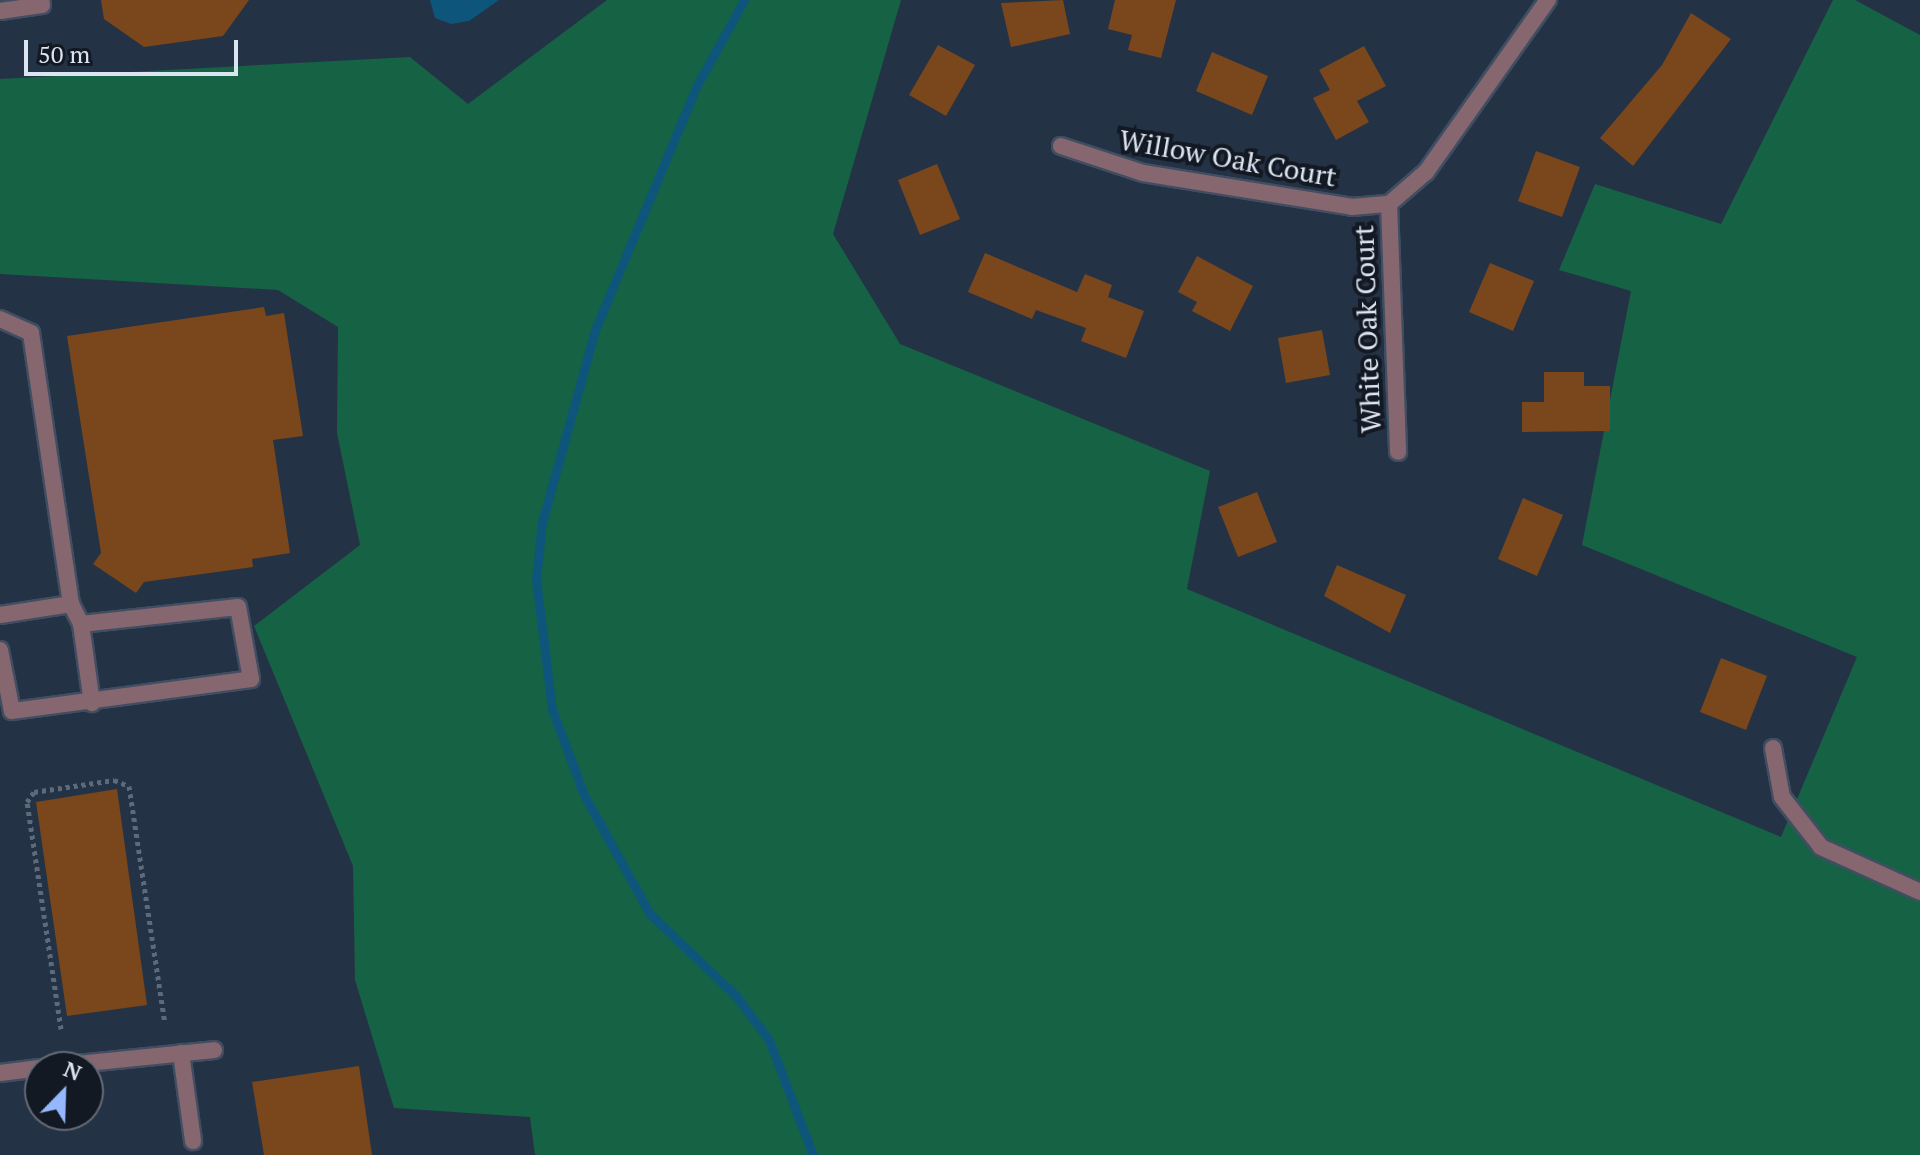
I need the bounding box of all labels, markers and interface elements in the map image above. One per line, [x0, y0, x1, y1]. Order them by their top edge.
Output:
scale bar [28, 24, 242, 74]
text: 50 m [38, 38, 90, 70]
street label: Willow Oak Court [1117, 122, 1339, 194]
street label: White Oak Court [1347, 224, 1387, 434]
north arrow [24, 1051, 104, 1131]
text: N [59, 1054, 86, 1087]

